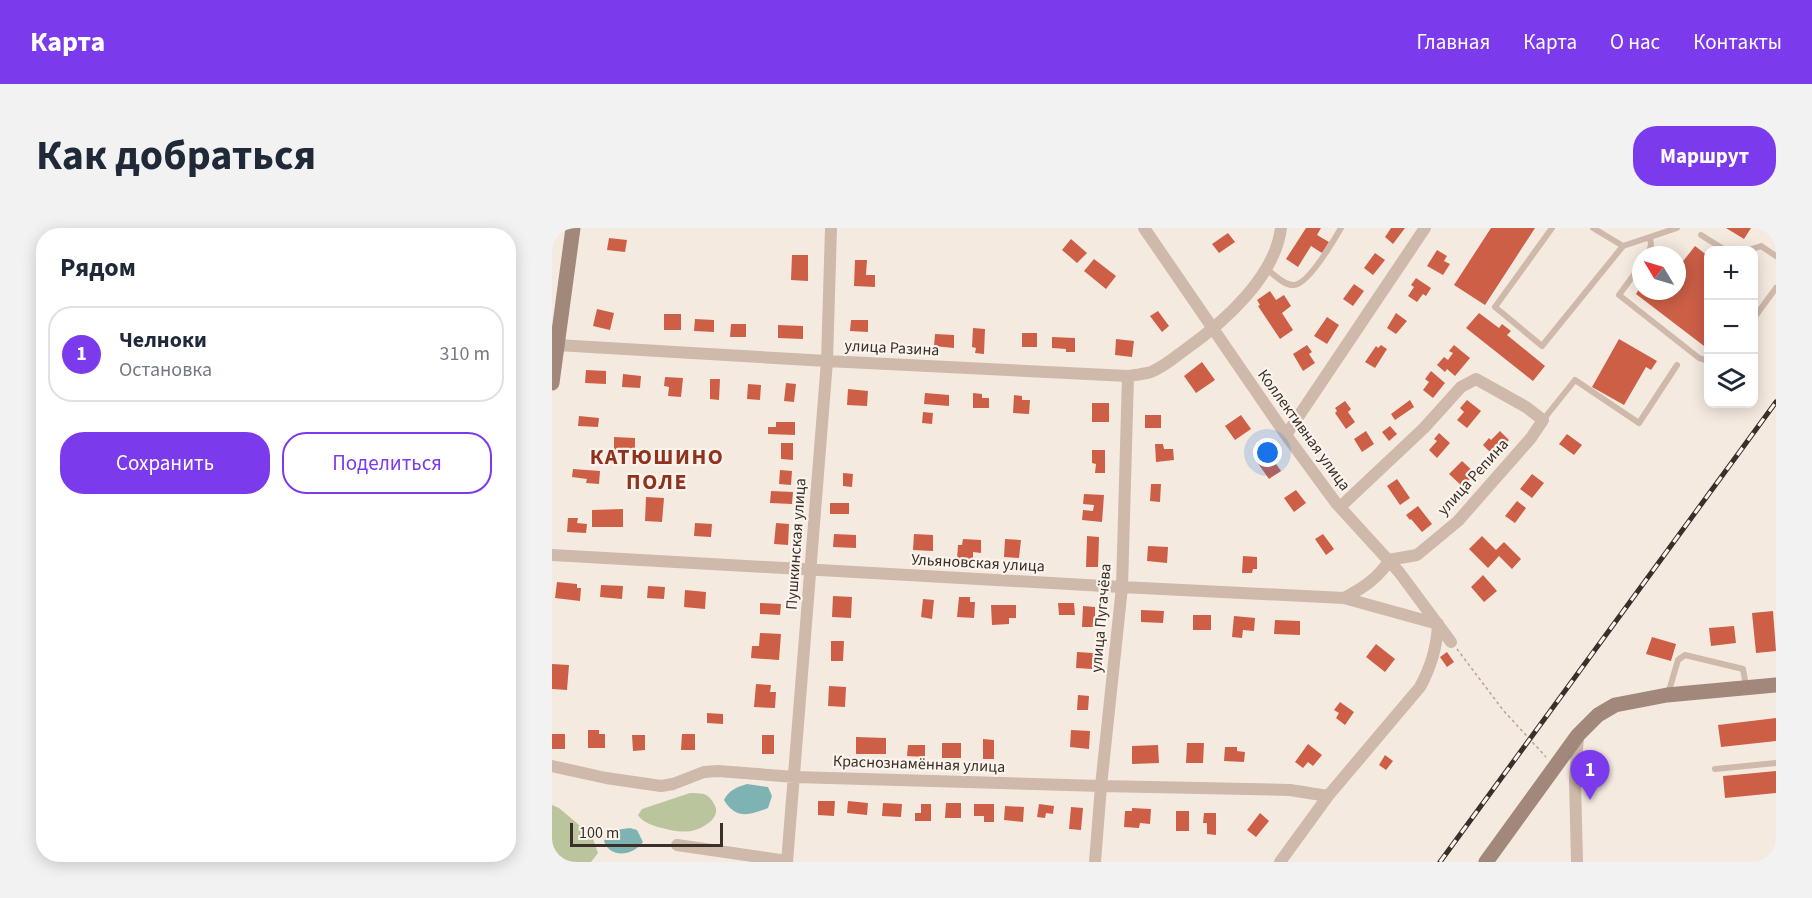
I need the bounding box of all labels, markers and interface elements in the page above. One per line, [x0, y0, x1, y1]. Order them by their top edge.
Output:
text: Карта [30, 22, 105, 62]
text: Главная [1417, 27, 1490, 57]
text: Карта [1523, 27, 1577, 57]
text: О нас [1610, 27, 1660, 57]
text: Контакты [1693, 27, 1782, 57]
text: Как добраться [36, 126, 316, 186]
button: Маршрут [1633, 126, 1776, 186]
north arrow [1632, 246, 1686, 300]
map controls [1704, 246, 1758, 408]
button: + [1704, 246, 1758, 300]
text: Рядом [60, 249, 136, 286]
button: − [1704, 300, 1758, 354]
text: Челноки [119, 324, 207, 356]
street label: улица Разина [844, 335, 940, 361]
text: 1 [76, 340, 87, 368]
text: 310 m [440, 340, 490, 368]
button: layers [1704, 354, 1758, 408]
text: Остановка [119, 356, 212, 384]
street label: Коллективная улица [1252, 365, 1356, 495]
button: Сохранить [60, 432, 270, 494]
button: Поделиться [282, 432, 492, 494]
street label: улица Репина [1432, 434, 1514, 520]
your location [1253, 438, 1282, 467]
district label: КАТЮШИНО ПОЛЕ [590, 441, 724, 498]
street label: Пушкинская улица [780, 477, 812, 611]
street label: Ульяновская улица [911, 549, 1045, 577]
street label: улица Пугачёва [1085, 563, 1117, 673]
street label: Краснознамённая улица [832, 750, 1006, 778]
pin: 1 [1570, 750, 1610, 800]
scale bar [570, 820, 723, 848]
text: 100 m [579, 822, 619, 844]

